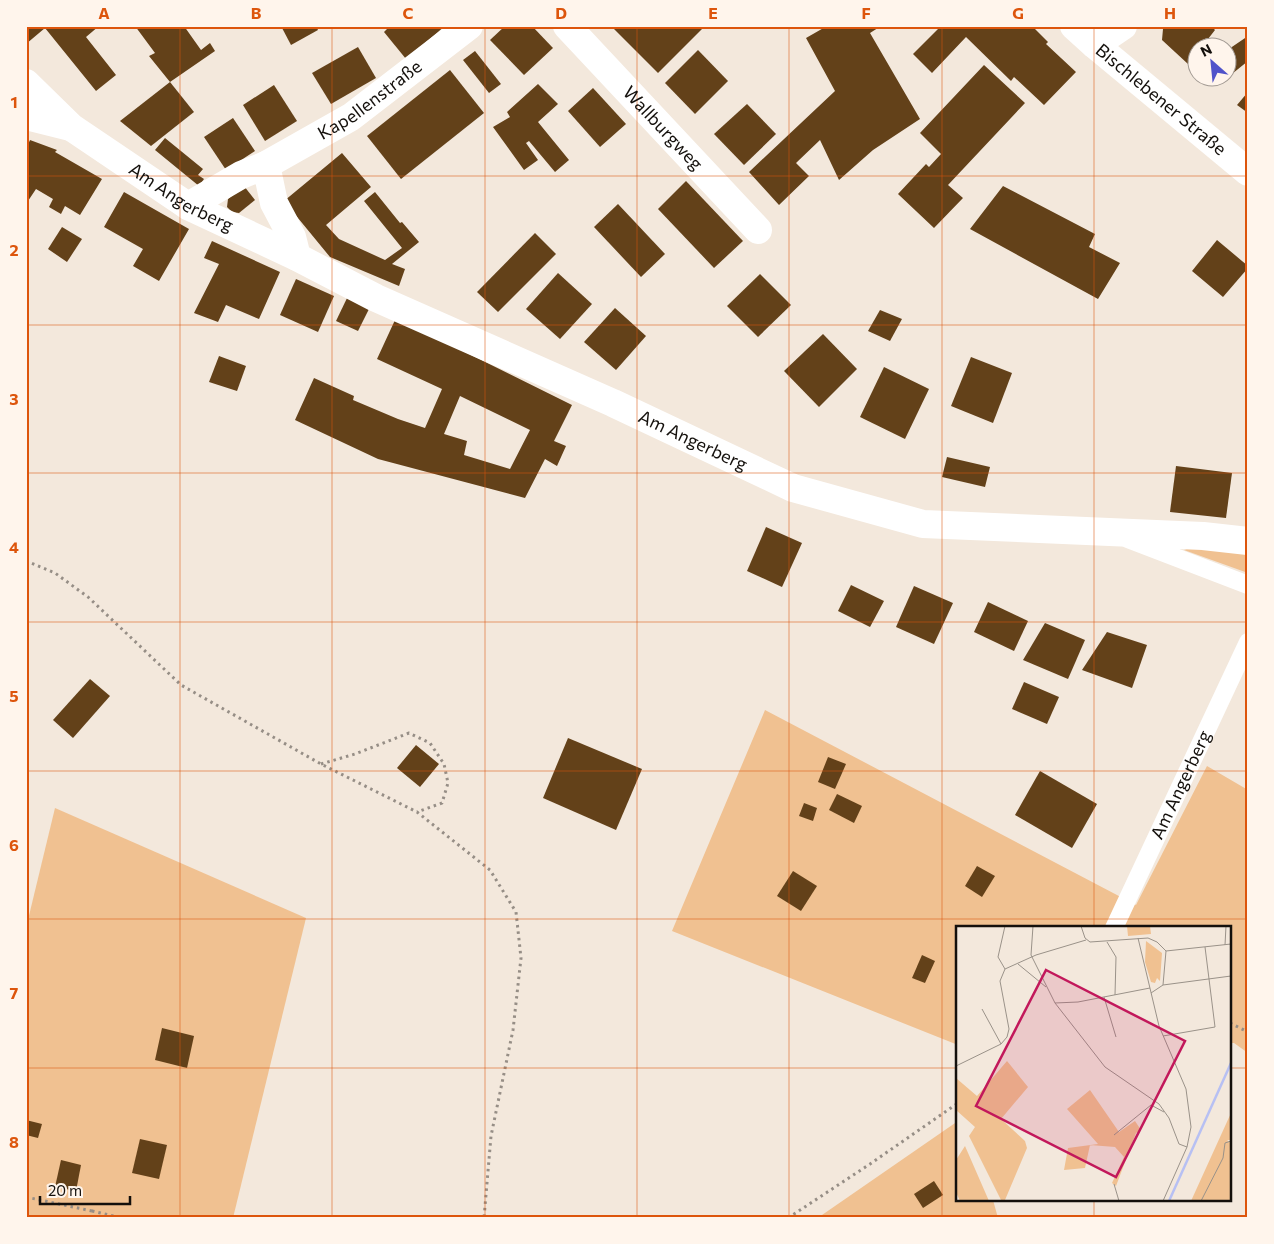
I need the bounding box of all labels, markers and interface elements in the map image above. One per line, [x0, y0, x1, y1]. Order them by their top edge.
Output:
text: A [98, 3, 110, 22]
text: B [251, 3, 262, 22]
text: C [403, 3, 414, 22]
text: D [555, 3, 567, 22]
text: E [708, 3, 718, 22]
text: F [861, 3, 871, 22]
text: G [1012, 3, 1024, 22]
text: H [1164, 3, 1176, 22]
street label: Bischlebener Straße [1092, 38, 1231, 159]
north arrow [1186, 38, 1236, 88]
text: N [1197, 40, 1214, 60]
street label: Kapellenstraße [313, 55, 426, 144]
street label: Wallburgweg [619, 81, 708, 174]
text: 1 [10, 92, 18, 111]
street label: Am Angerberg [125, 157, 237, 236]
text: 2 [9, 240, 19, 259]
text: 3 [9, 389, 19, 408]
street label: Am Angerberg [635, 405, 751, 475]
text: 4 [9, 537, 19, 556]
text: 5 [9, 686, 19, 705]
street label: Am Angerberg [1145, 726, 1215, 842]
text: 6 [9, 835, 19, 854]
inset map [956, 926, 1232, 1202]
text: 7 [10, 983, 19, 1002]
text: 8 [9, 1132, 19, 1151]
scale bar [40, 1174, 130, 1206]
text: 20 m [48, 1181, 82, 1199]

